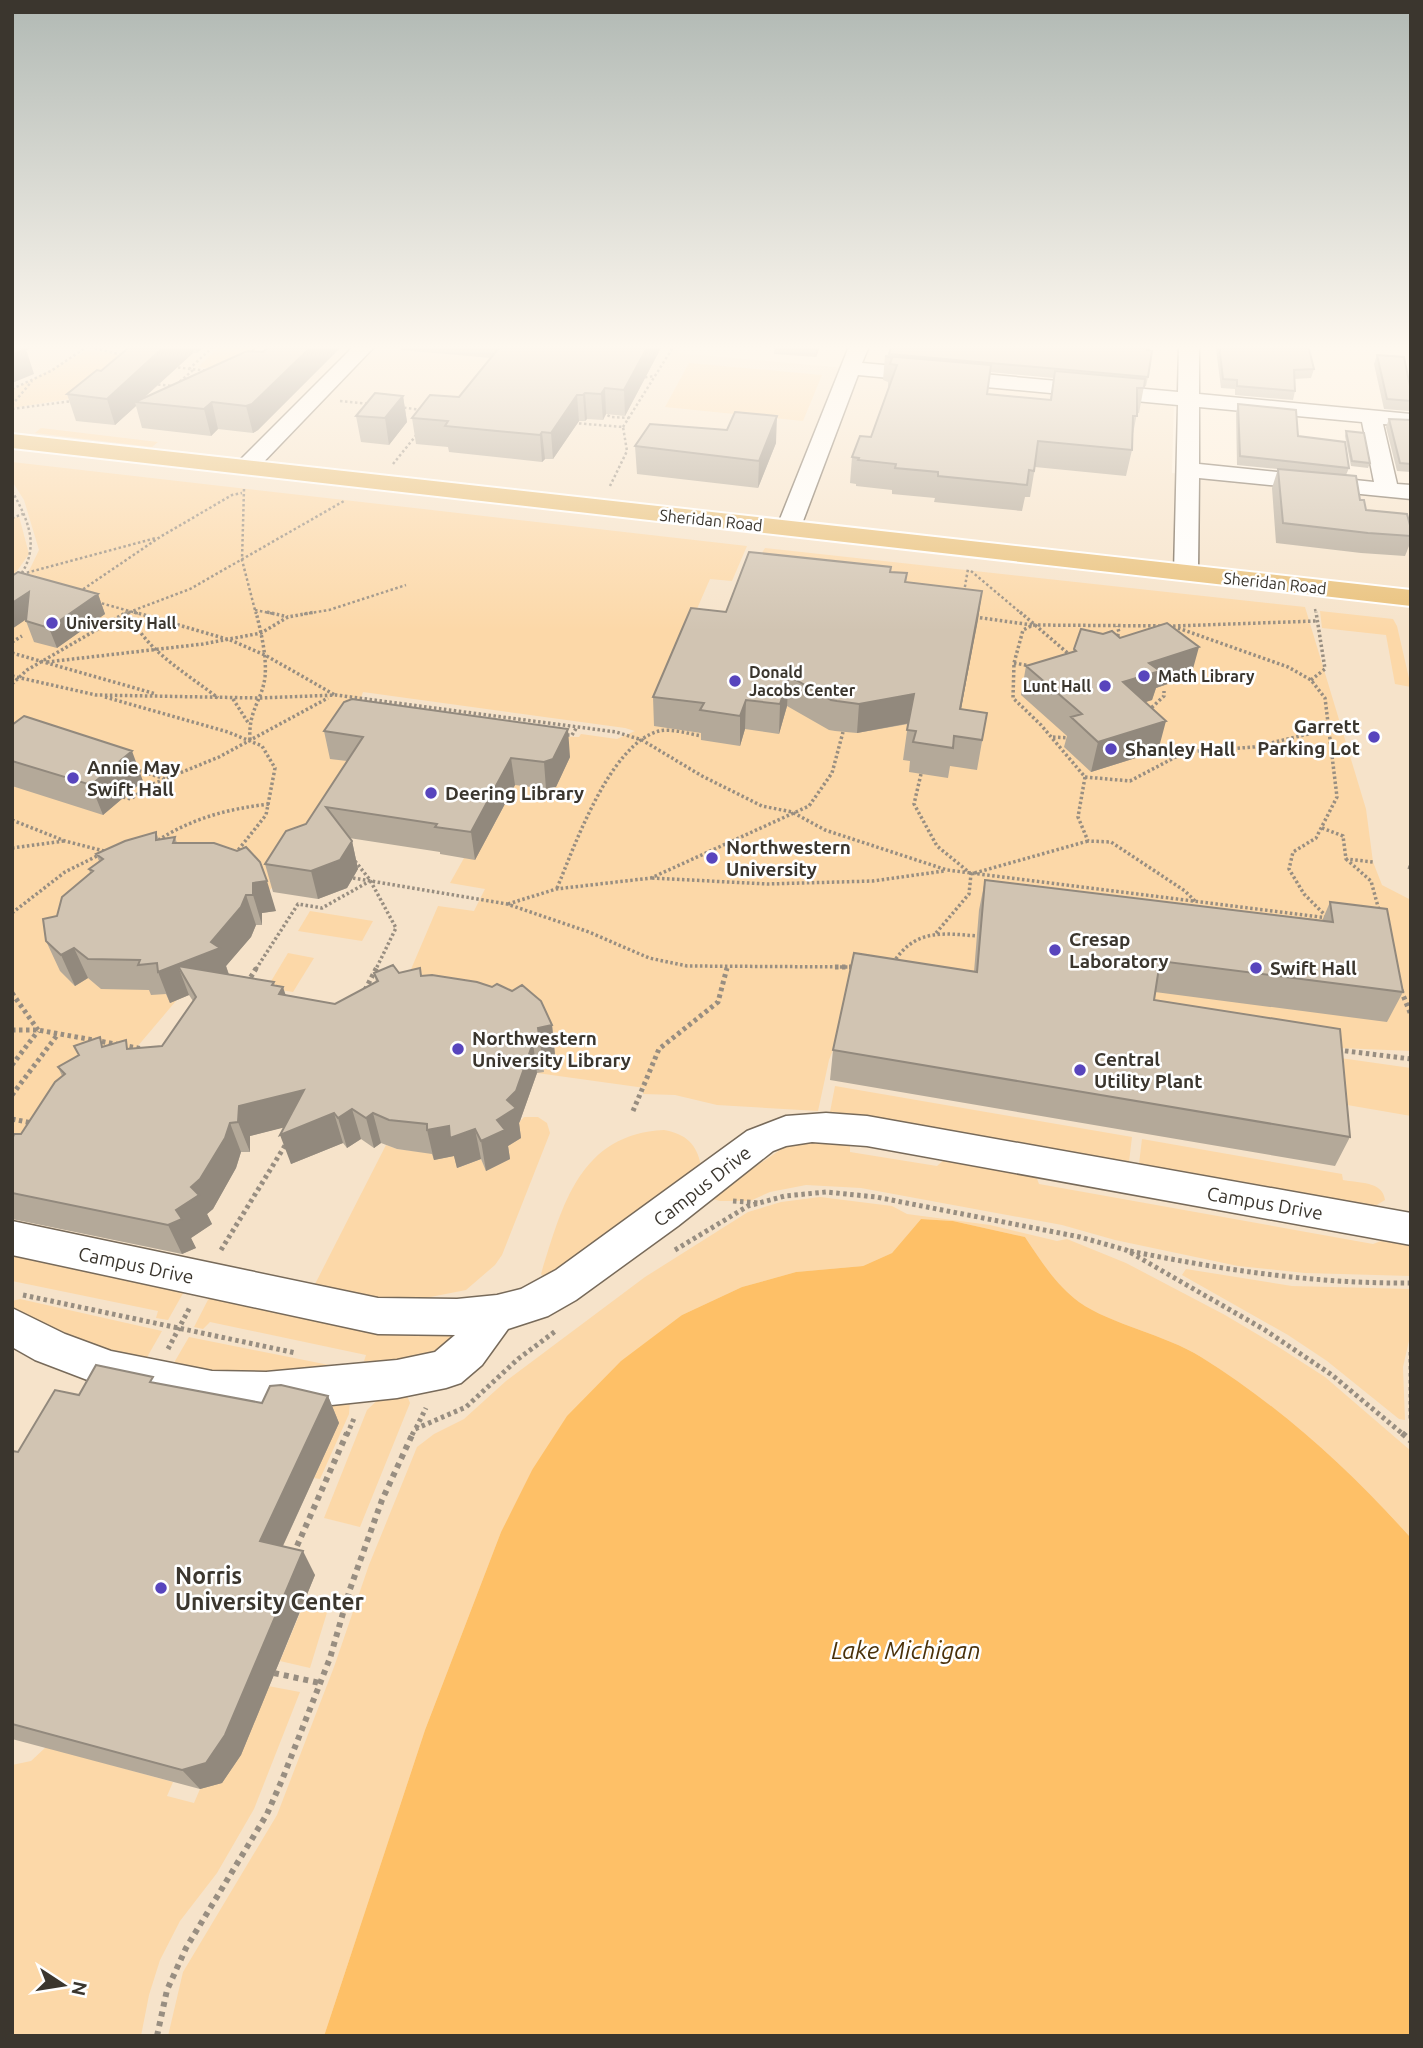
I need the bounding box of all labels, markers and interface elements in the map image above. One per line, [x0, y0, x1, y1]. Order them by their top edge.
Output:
street label: Sheridan Road [659, 506, 763, 534]
street label: Sheridan Road [1223, 569, 1327, 597]
place label: University Hall [66, 614, 176, 632]
marker: University Hall [44, 615, 60, 631]
place label: Donald Jacobs Center [749, 663, 856, 699]
place label: Math Library [1158, 667, 1255, 685]
marker: Math Library [1136, 668, 1152, 684]
marker: Donald Jacobs Center [727, 673, 743, 689]
place label: Lunt Hall [1023, 677, 1091, 695]
marker: Lunt Hall [1097, 678, 1113, 694]
place label: Garrett Parking Lot [1257, 715, 1360, 759]
marker: Garrett Parking Lot [1366, 729, 1382, 745]
place label: Shanley Hall [1125, 738, 1235, 760]
marker: Shanley Hall [1103, 741, 1119, 757]
place label: Annie May Swift Hall [87, 756, 180, 800]
marker: Annie May Swift Hall [65, 770, 81, 786]
place label: Deering Library [445, 782, 584, 804]
marker: Deering Library [423, 785, 439, 801]
place label: Northwestern University [726, 836, 851, 880]
marker: Northwestern University [704, 850, 720, 866]
place label: Cresap Laboratory [1069, 928, 1169, 972]
marker: Cresap Laboratory [1047, 942, 1063, 958]
place label: Swift Hall [1270, 957, 1357, 979]
marker: Swift Hall [1248, 960, 1264, 976]
place label: Northwestern University Library [472, 1027, 631, 1071]
marker: Northwestern University Library [450, 1041, 466, 1057]
place label: Central Utility Plant [1094, 1048, 1202, 1092]
marker: Central Utility Plant [1072, 1062, 1088, 1078]
street label: Campus Drive [649, 1141, 755, 1231]
street label: Campus Drive [1205, 1182, 1325, 1224]
street label: Campus Drive [76, 1242, 196, 1288]
place label: Norris University Center [175, 1563, 364, 1614]
marker: Norris University Center [153, 1580, 169, 1596]
water label: Lake Michigan [831, 1637, 981, 1664]
north arrow [28, 1950, 98, 2020]
text: N [67, 1979, 92, 1998]

